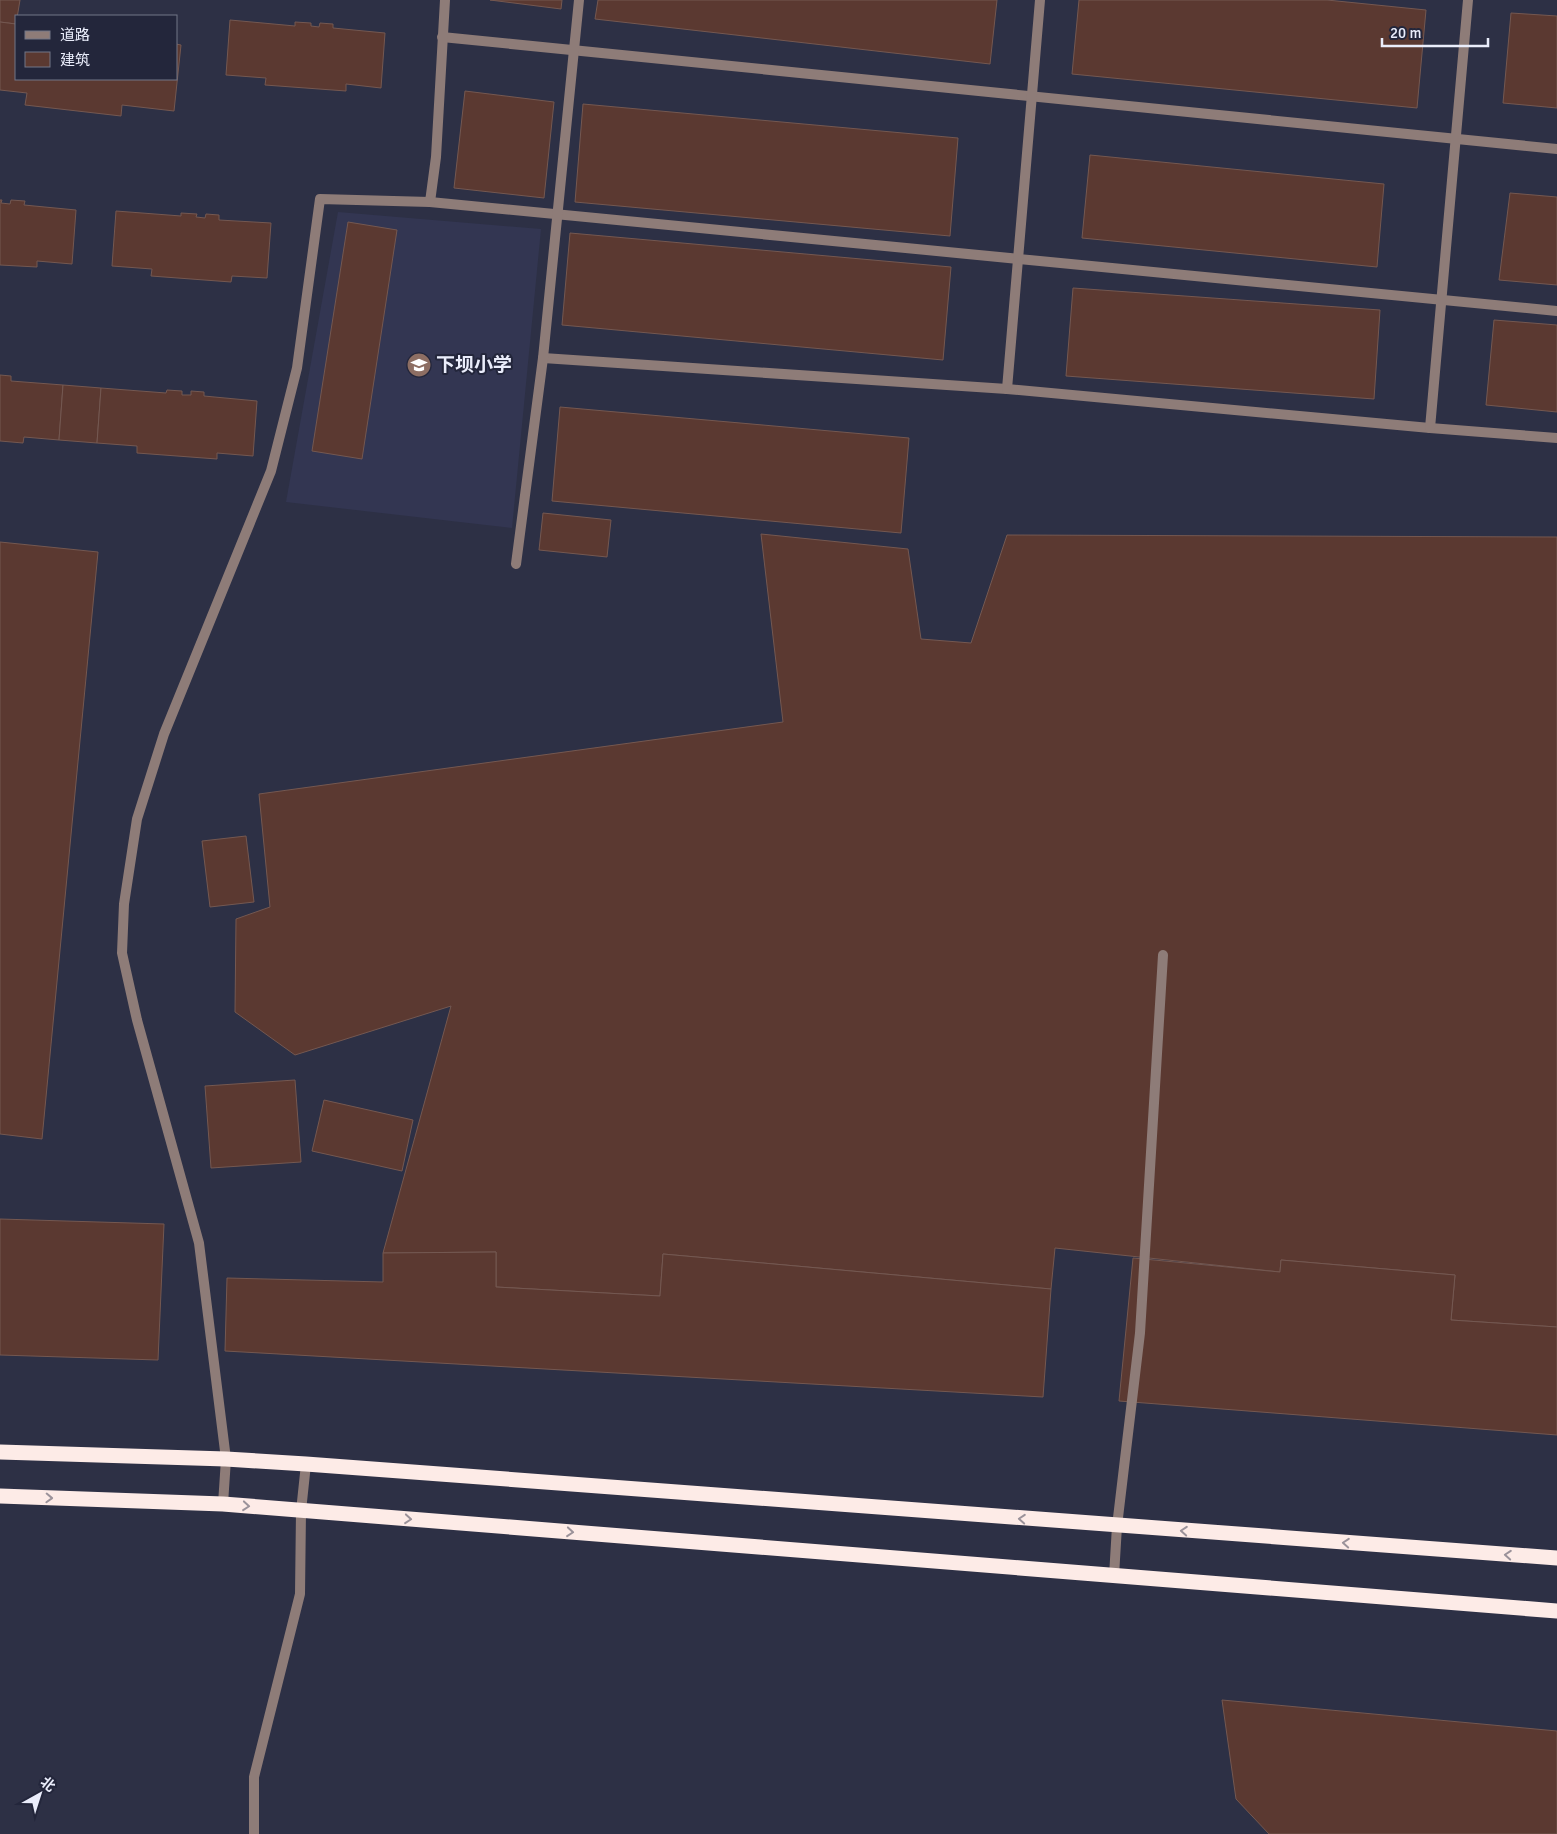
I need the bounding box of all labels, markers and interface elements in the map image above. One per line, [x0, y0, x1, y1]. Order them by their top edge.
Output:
legend [15, 15, 178, 80]
scale bar [1382, 15, 1488, 47]
text: 20 m [1390, 24, 1421, 42]
text: 道路 [60, 26, 90, 44]
text: 建筑 [60, 51, 90, 69]
school or university icon: 下坝小学 [406, 352, 432, 378]
place label: 下坝小学 [436, 353, 512, 377]
one-way arrow [45, 1493, 53, 1503]
one-way arrow [242, 1500, 250, 1511]
one-way arrow [404, 1514, 412, 1525]
one-way arrow [1018, 1514, 1026, 1525]
one-way arrow [1180, 1526, 1188, 1537]
one-way arrow [566, 1527, 574, 1538]
one-way arrow [1342, 1538, 1350, 1549]
one-way arrow [1504, 1549, 1512, 1560]
north arrow [15, 1769, 65, 1819]
text: 北 [37, 1773, 59, 1795]

